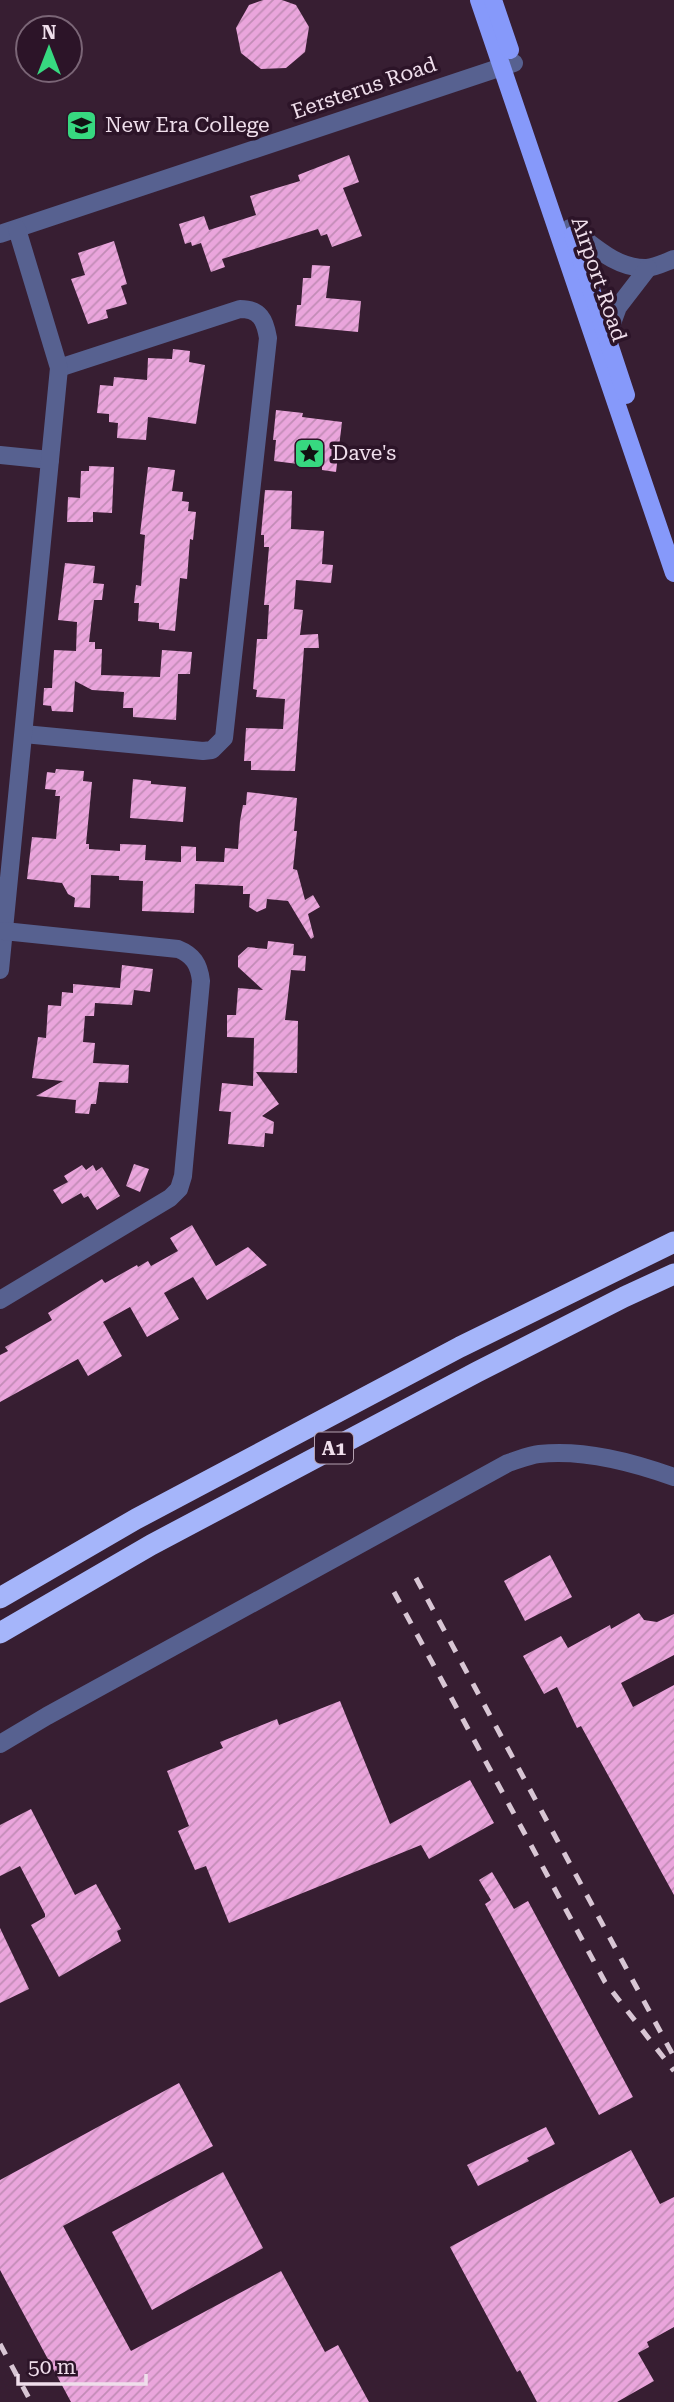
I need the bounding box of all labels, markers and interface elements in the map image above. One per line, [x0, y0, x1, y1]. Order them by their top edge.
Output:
north arrow [14, 14, 84, 84]
text: N [42, 21, 57, 44]
street label: Eersterus Road [288, 52, 440, 124]
school or university icon: New Era College [65, 108, 99, 142]
place label: New Era College [105, 113, 270, 137]
street label: Airport Road [566, 213, 632, 345]
place icon: Dave's [292, 436, 326, 470]
place label: Dave's [332, 441, 396, 465]
road number: A1 [315, 1432, 353, 1464]
scale bar [18, 2342, 145, 2386]
text: 50 m [28, 2355, 76, 2379]

